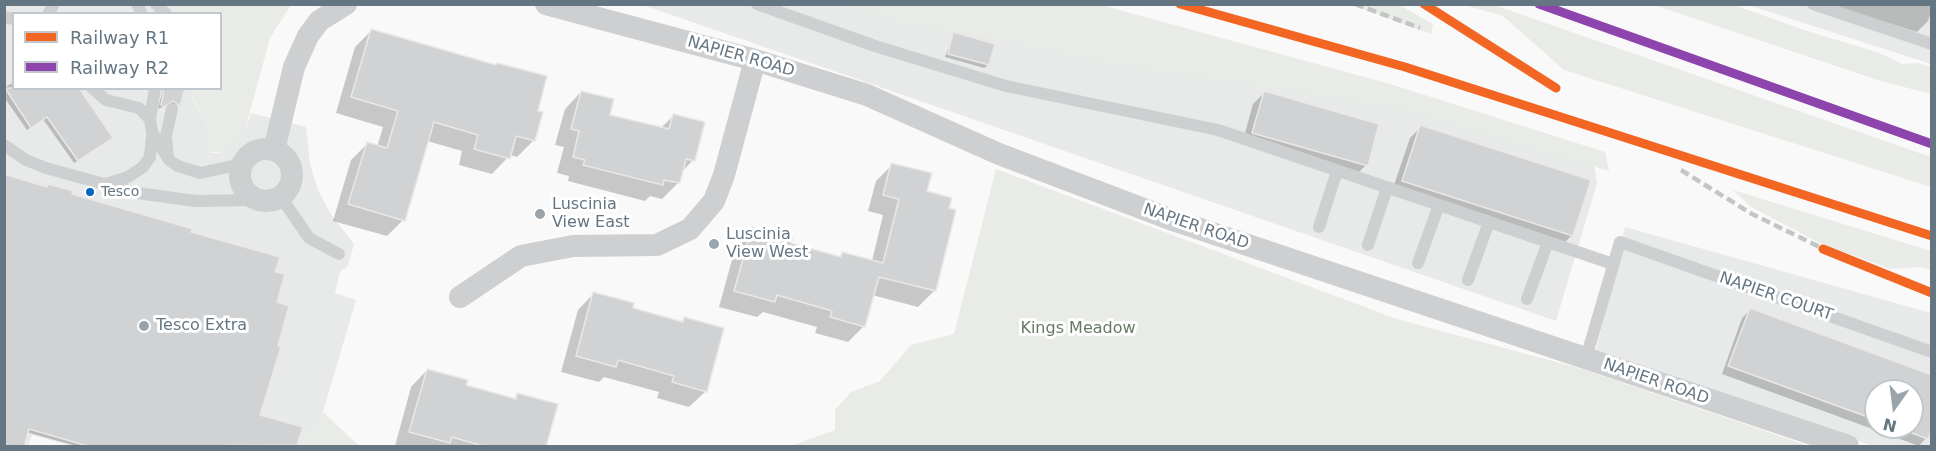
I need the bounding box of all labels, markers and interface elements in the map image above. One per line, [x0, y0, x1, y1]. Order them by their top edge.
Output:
legend [12, 12, 222, 90]
text: Railway R1 [70, 27, 169, 48]
street label: NAPIER ROAD [685, 33, 797, 81]
text: Railway R2 [70, 57, 169, 78]
place label: Tesco [101, 184, 139, 200]
marker: Tesco [84, 186, 96, 198]
place label: Luscinia View East [552, 195, 630, 233]
street label: NAPIER ROAD [1141, 200, 1251, 254]
marker: Luscinia View East [533, 207, 547, 221]
place label: Luscinia View West [726, 225, 808, 263]
marker: Luscinia View West [707, 237, 721, 251]
street label: NAPIER COURT [1717, 269, 1835, 325]
place label: Tesco Extra [156, 316, 247, 336]
marker: Tesco Extra [137, 319, 151, 333]
park label: Kings Meadow [1020, 319, 1136, 339]
street label: NAPIER ROAD [1601, 355, 1711, 409]
north arrow [1864, 379, 1924, 439]
text: N [1881, 414, 1899, 436]

